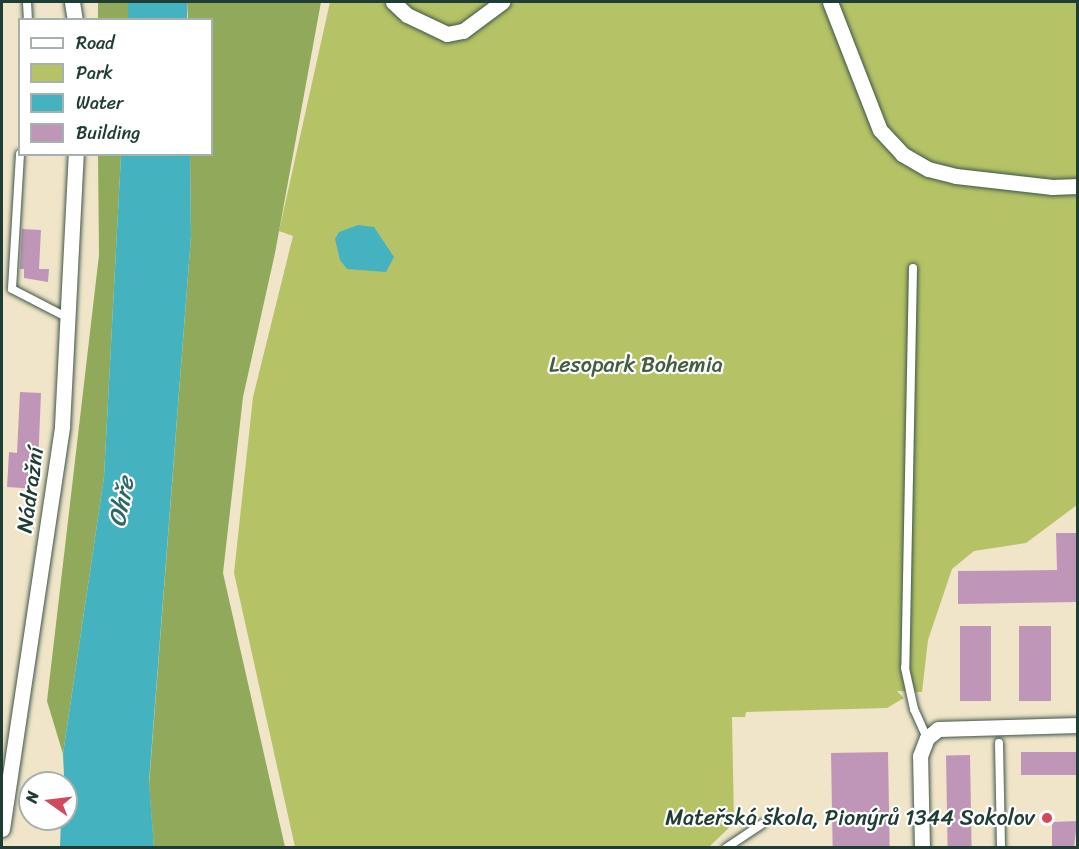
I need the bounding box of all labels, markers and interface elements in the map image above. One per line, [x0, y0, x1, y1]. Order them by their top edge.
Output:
legend [18, 18, 213, 156]
text: Road [76, 27, 115, 59]
text: Park [76, 57, 113, 89]
text: Water [76, 87, 123, 119]
text: Building [76, 117, 140, 149]
park label: Lesopark Bohemia [549, 352, 723, 378]
street label: Nádražní [11, 445, 49, 535]
water label: Ohře [103, 475, 141, 529]
north arrow [18, 771, 78, 831]
text: N [17, 788, 47, 806]
place label: Mateřská škola, Pionýrů 1344 Sokolov [665, 805, 1035, 831]
marker: Mateřská škola, Pionýrů 1344 Sokolov [1040, 811, 1054, 825]

